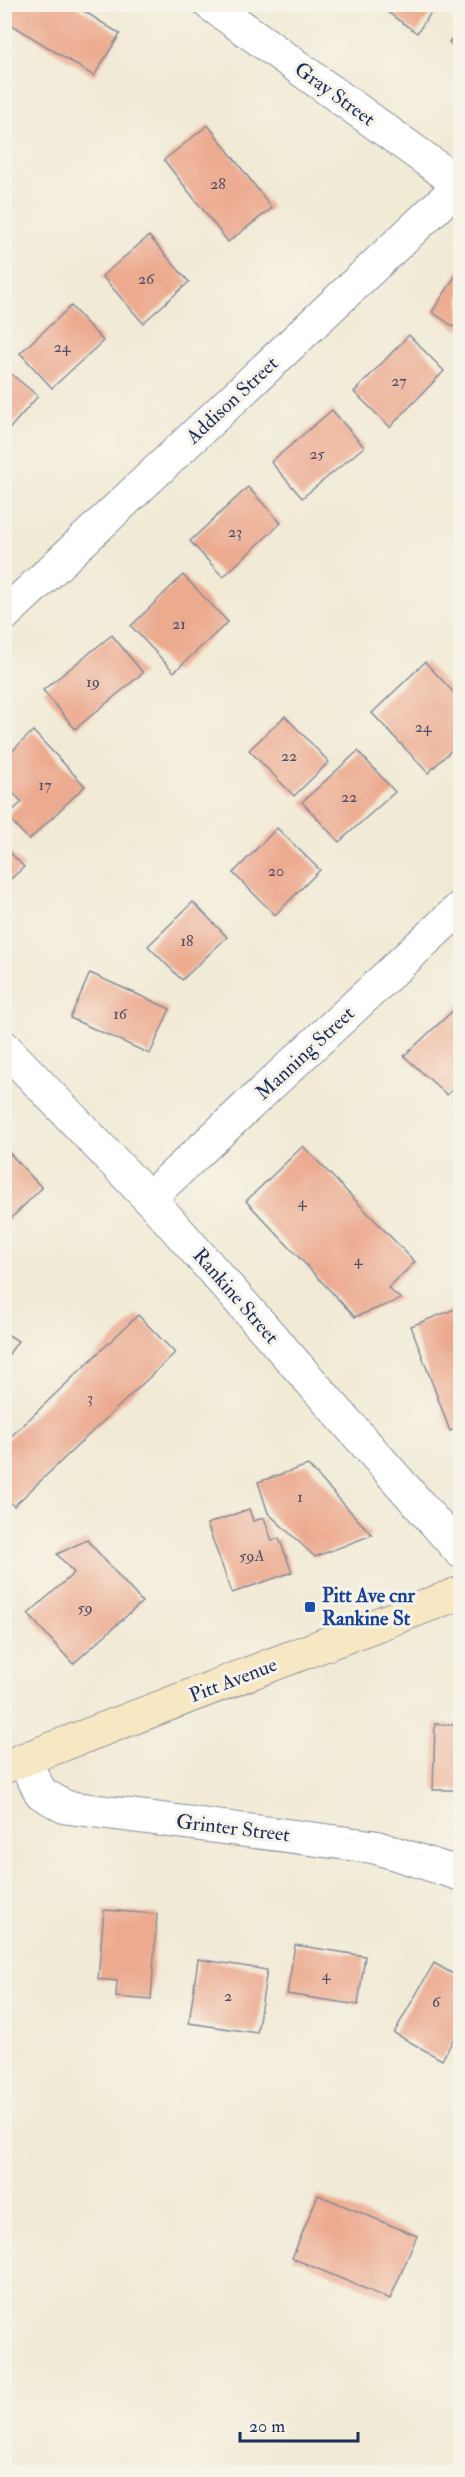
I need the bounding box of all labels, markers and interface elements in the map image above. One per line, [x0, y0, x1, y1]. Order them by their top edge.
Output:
street label: Gray Street [290, 56, 381, 132]
house number: 28 [210, 174, 226, 194]
house number: 26 [138, 269, 155, 289]
house number: 24 [54, 337, 72, 357]
street label: Addison Street [180, 351, 284, 450]
house number: 27 [391, 371, 407, 391]
house number: 25 [309, 444, 325, 464]
house number: 23 [228, 522, 242, 542]
house number: 21 [172, 614, 186, 634]
house number: 19 [86, 672, 100, 692]
house number: 24 [415, 717, 433, 737]
house number: 22 [281, 746, 297, 766]
house number: 17 [38, 775, 52, 795]
house number: 22 [341, 787, 357, 807]
house number: 20 [268, 861, 284, 881]
house number: 18 [180, 931, 194, 951]
street label: Manning Street [250, 1001, 360, 1105]
house number: 16 [113, 1004, 128, 1024]
house number: 4 [298, 1192, 308, 1212]
street label: Rankine Street [188, 1243, 285, 1349]
house number: 4 [354, 1250, 364, 1270]
house number: 3 [87, 1388, 93, 1408]
house number: 1 [297, 1487, 303, 1507]
house number: 59A [239, 1546, 265, 1566]
place label: Pitt Ave cnr Rankine St [322, 1583, 416, 1631]
house number: 59 [77, 1598, 93, 1618]
marker: Pitt Ave cnr Rankine St [303, 1600, 317, 1614]
street label: Pitt Avenue [186, 1652, 280, 1708]
street label: Grinter Street [175, 1809, 292, 1847]
house number: 4 [322, 1965, 332, 1985]
house number: 2 [224, 1986, 232, 2006]
house number: 6 [432, 1992, 441, 2012]
scale bar [240, 2405, 358, 2443]
text: 20 m [249, 2415, 285, 2438]

